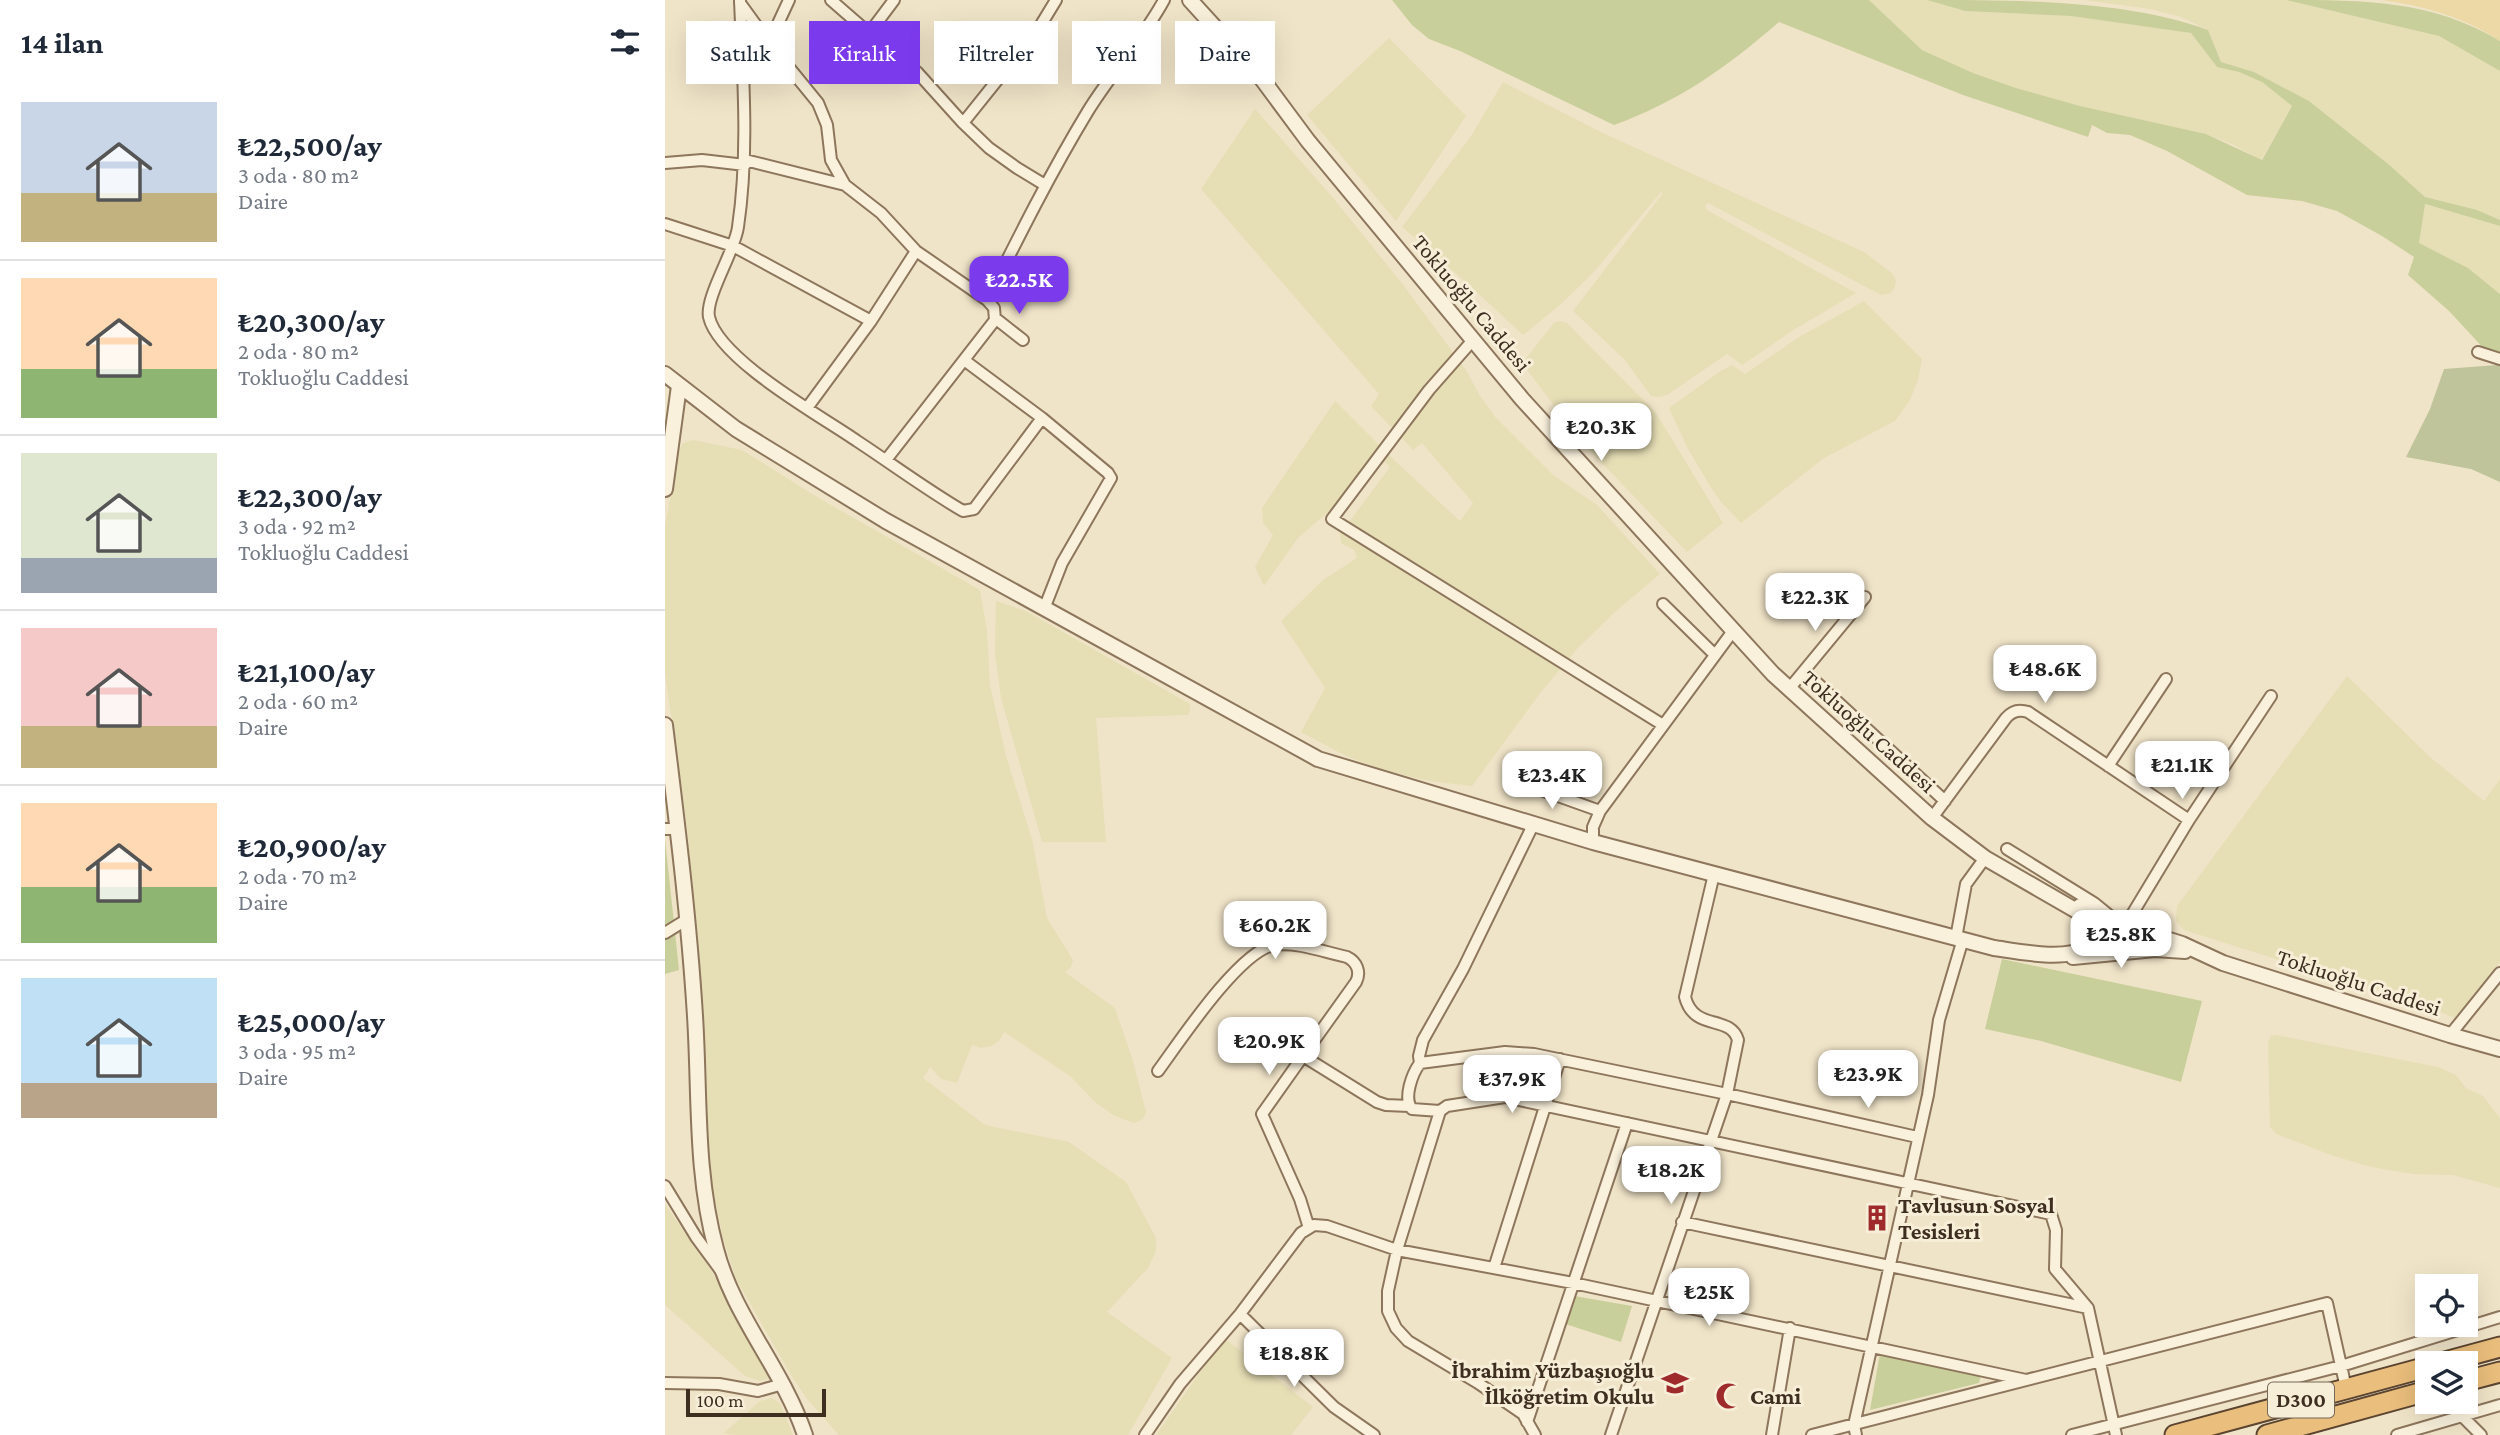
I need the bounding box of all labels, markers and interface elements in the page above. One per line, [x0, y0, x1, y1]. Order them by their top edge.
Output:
chip: Satılık [686, 21, 795, 84]
chip: Kiralık [809, 21, 920, 84]
chip: Filtreler [934, 21, 1058, 84]
chip: Yeni [1072, 21, 1161, 84]
chip: Daire [1175, 21, 1275, 84]
icon: filters [606, 23, 644, 61]
text: 14 ilan [21, 26, 103, 59]
text: ₺22,500/ay [238, 129, 382, 162]
icon: home [77, 130, 161, 214]
text: 3 oda · 80 m² [238, 162, 359, 188]
text: Daire [238, 188, 288, 214]
street label: Tokluoğlu Caddesi [1407, 229, 1537, 377]
pin: ₺22.5K [962, 256, 1076, 316]
text: ₺22.5K [985, 266, 1053, 292]
text: ₺20,300/ay [238, 305, 385, 338]
icon: home [77, 306, 161, 390]
text: 2 oda · 80 m² [238, 338, 359, 364]
text: Tokluoğlu Caddesi [238, 364, 409, 390]
pin: ₺20.3K [1544, 404, 1658, 463]
text: ₺20.3K [1566, 413, 1636, 439]
text: ₺22,300/ay [238, 480, 382, 513]
icon: home [77, 481, 161, 565]
text: 3 oda · 92 m² [238, 513, 356, 539]
text: Tokluoğlu Caddesi [238, 539, 409, 565]
pin: ₺22.3K [1758, 574, 1872, 633]
text: ₺22.3K [1781, 583, 1849, 609]
pin: ₺48.6K [1988, 646, 2102, 705]
text: ₺21,100/ay [238, 655, 375, 688]
text: ₺48.6K [2009, 655, 2081, 681]
icon: home [77, 656, 161, 740]
street label: Tokluoğlu Caddesi [1797, 664, 1941, 798]
text: 2 oda · 60 m² [238, 688, 358, 714]
text: Daire [238, 714, 288, 740]
pin: ₺21.1K [2125, 742, 2239, 801]
text: ₺21.1K [2151, 751, 2213, 777]
pin: ₺23.4K [1495, 752, 1609, 811]
text: ₺23.4K [1518, 761, 1586, 787]
text: ₺20,900/ay [238, 830, 386, 863]
icon: home [77, 831, 161, 915]
text: 2 oda · 70 m² [238, 863, 357, 889]
text: Daire [238, 889, 288, 915]
pin: ₺60.2K [1218, 902, 1332, 961]
text: ₺60.2K [1240, 911, 1310, 937]
pin: ₺25.8K [2064, 911, 2178, 970]
text: ₺25.8K [2086, 920, 2156, 946]
street label: Tokluoğlu Caddesi [2274, 943, 2444, 1021]
text: ₺25,000/ay [238, 1005, 385, 1038]
icon: home [77, 1006, 161, 1090]
pin: ₺20.9K [1212, 1018, 1326, 1077]
text: ₺20.9K [1234, 1027, 1304, 1053]
text: 3 oda · 95 m² [238, 1038, 356, 1064]
pin: ₺23.9K [1811, 1050, 1925, 1110]
pin: ₺37.9K [1455, 1056, 1569, 1115]
text: ₺23.9K [1834, 1060, 1902, 1086]
text: Daire [238, 1064, 288, 1090]
text: ₺37.9K [1479, 1065, 1545, 1091]
pin: ₺18.2K [1614, 1146, 1728, 1206]
text: ₺18.2K [1638, 1156, 1704, 1182]
place label: Tavlusun Sosyal Tesisleri [1898, 1192, 2055, 1244]
building icon: Tavlusun Sosyal Tesisleri [1862, 1203, 1892, 1233]
pin: ₺25K [1668, 1268, 1750, 1328]
map controls [2415, 1274, 2478, 1414]
button: locate [2415, 1274, 2478, 1337]
text: ₺25K [1684, 1278, 1734, 1304]
pin: ₺18.8K [1237, 1330, 1351, 1389]
text: ₺18.8K [1260, 1339, 1328, 1365]
button: layers [2415, 1351, 2478, 1414]
place label: İbrahim Yüzbaşıoğlu İlköğretim Okulu [1451, 1357, 1654, 1409]
school or university icon: İbrahim Yüzbaşıoğlu İlköğretim Okulu [1660, 1368, 1690, 1398]
mosque icon: Cami [1714, 1381, 1744, 1411]
road number: D300 [2268, 1382, 2334, 1418]
place label: Cami [1750, 1383, 1802, 1409]
scale bar [686, 1386, 826, 1418]
text: 100 m [697, 1390, 744, 1411]

